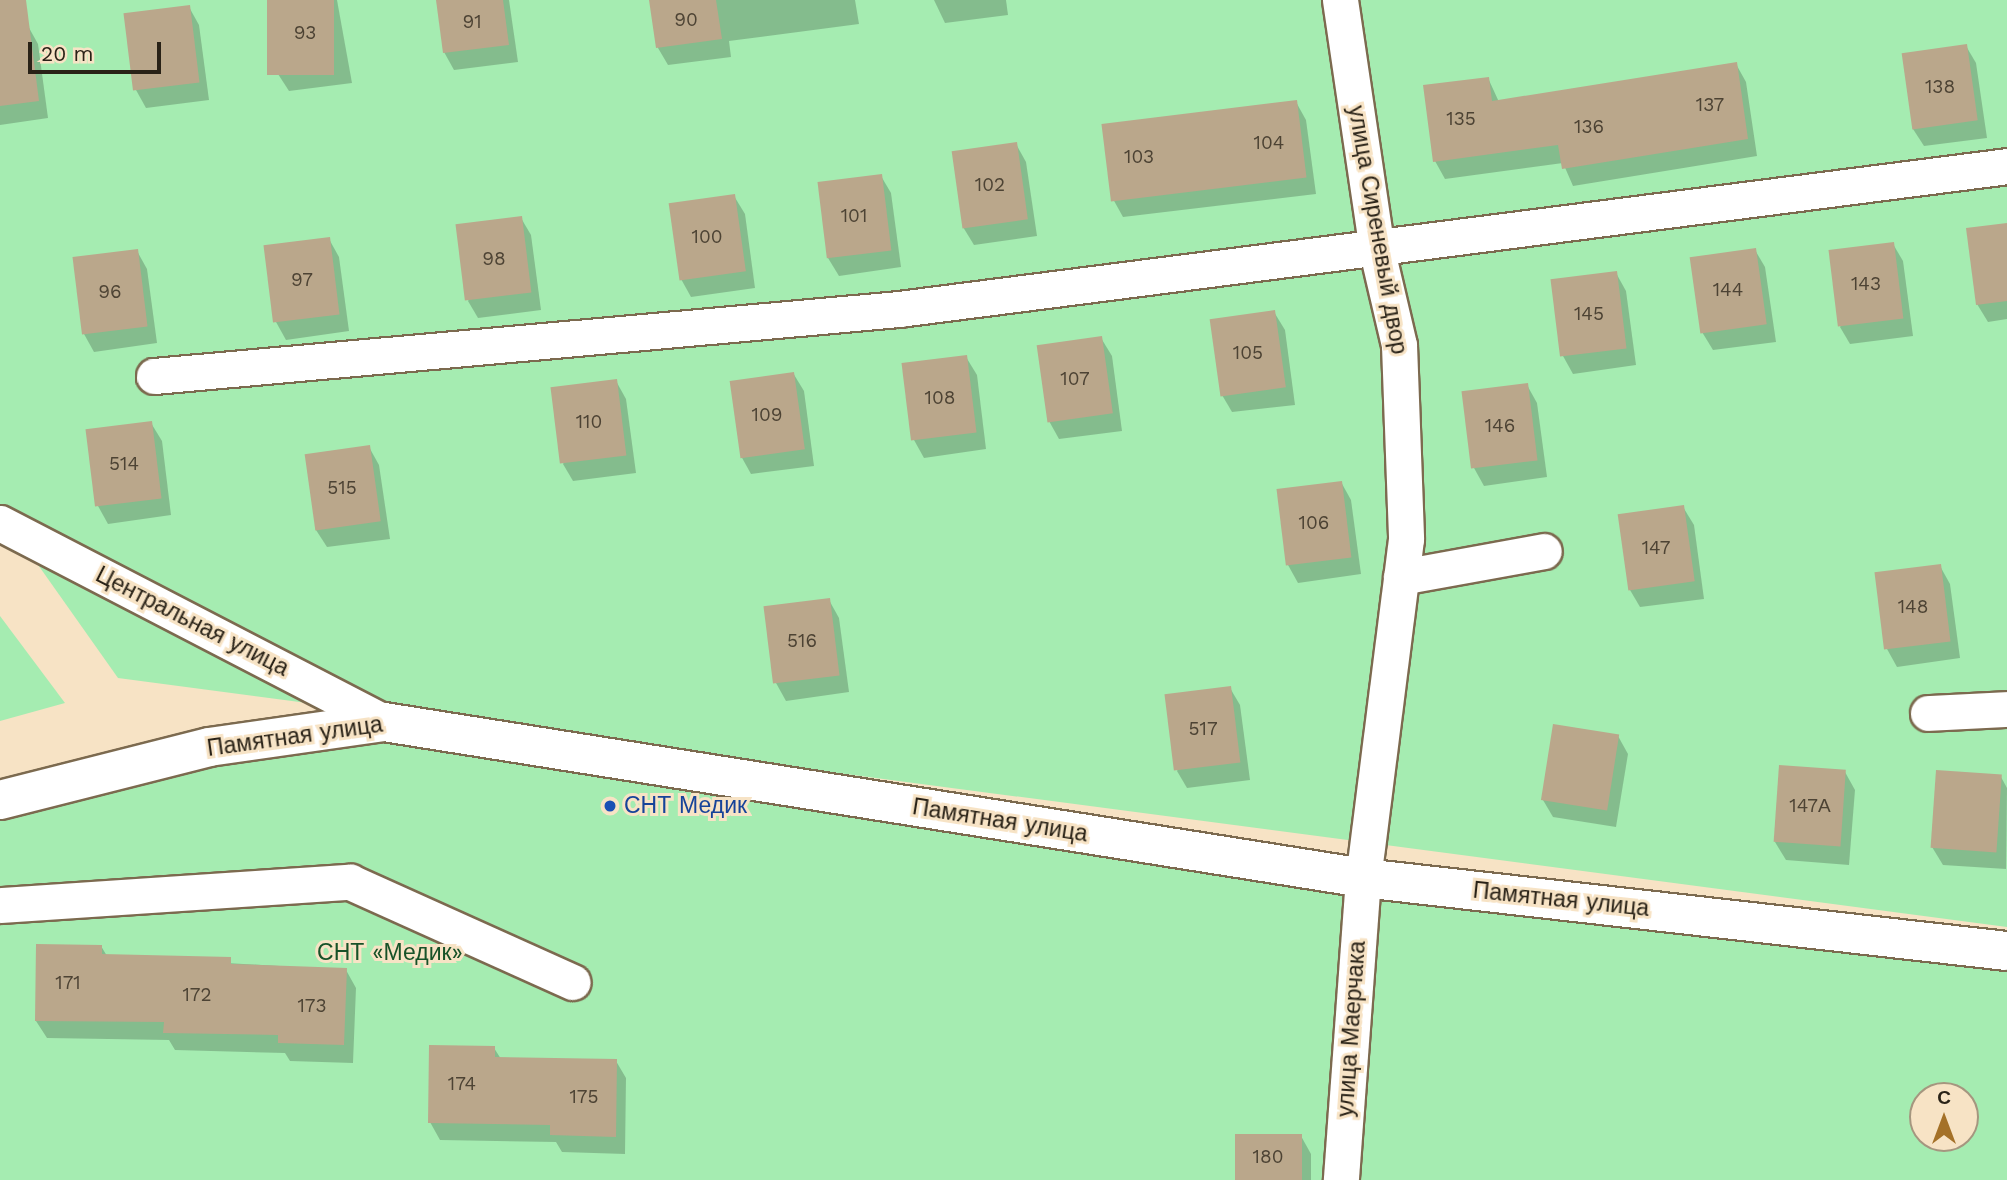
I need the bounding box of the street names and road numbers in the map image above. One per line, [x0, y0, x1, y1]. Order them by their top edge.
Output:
street label: улица Сиреневый двор [1342, 104, 1412, 356]
street label: Центральная улица [91, 561, 293, 683]
street label: Памятная улица [205, 711, 385, 763]
street label: Памятная улица [910, 794, 1090, 848]
street label: Памятная улица [1471, 877, 1651, 923]
street label: улица Маерчака [1332, 940, 1372, 1118]

